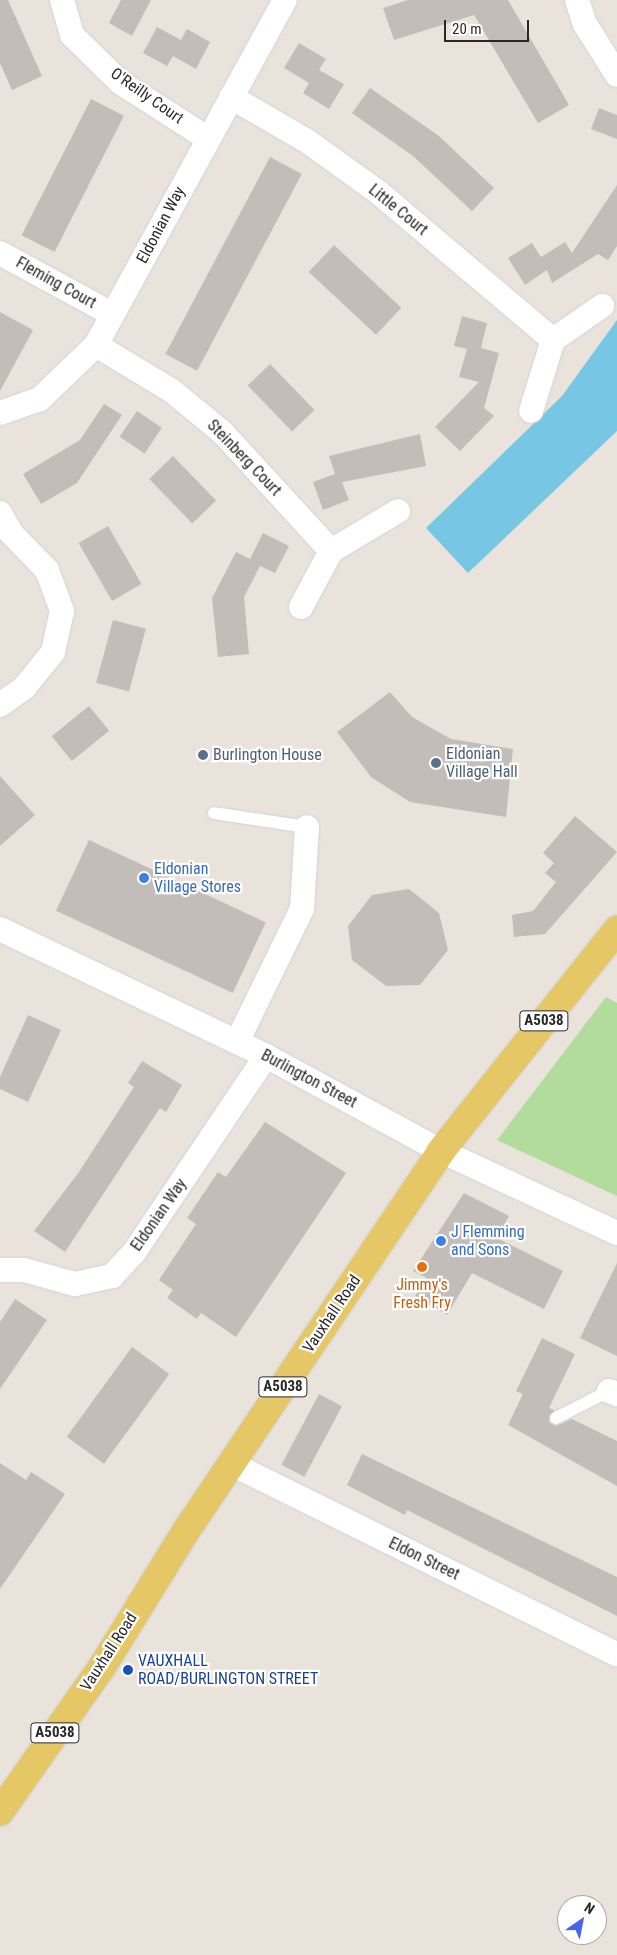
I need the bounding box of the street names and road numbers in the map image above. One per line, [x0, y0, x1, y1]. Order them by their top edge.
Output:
street label: O'Reilly Court [107, 64, 187, 128]
street label: Little Court [365, 180, 431, 240]
street label: Eldonian Way [133, 183, 189, 267]
street label: Fleming Court [13, 253, 99, 313]
street label: Steinberg Court [203, 416, 285, 500]
road number: A5038 [519, 1008, 569, 1034]
street label: Burlington Street [258, 1046, 360, 1112]
street label: Eldonian Way [127, 1175, 191, 1255]
street label: Vauxhall Road [299, 1272, 365, 1356]
road number: A5038 [258, 1374, 308, 1400]
street label: Eldon Street [385, 1534, 463, 1584]
street label: Vauxhall Road [77, 1609, 141, 1695]
road number: A5038 [30, 1720, 80, 1746]

